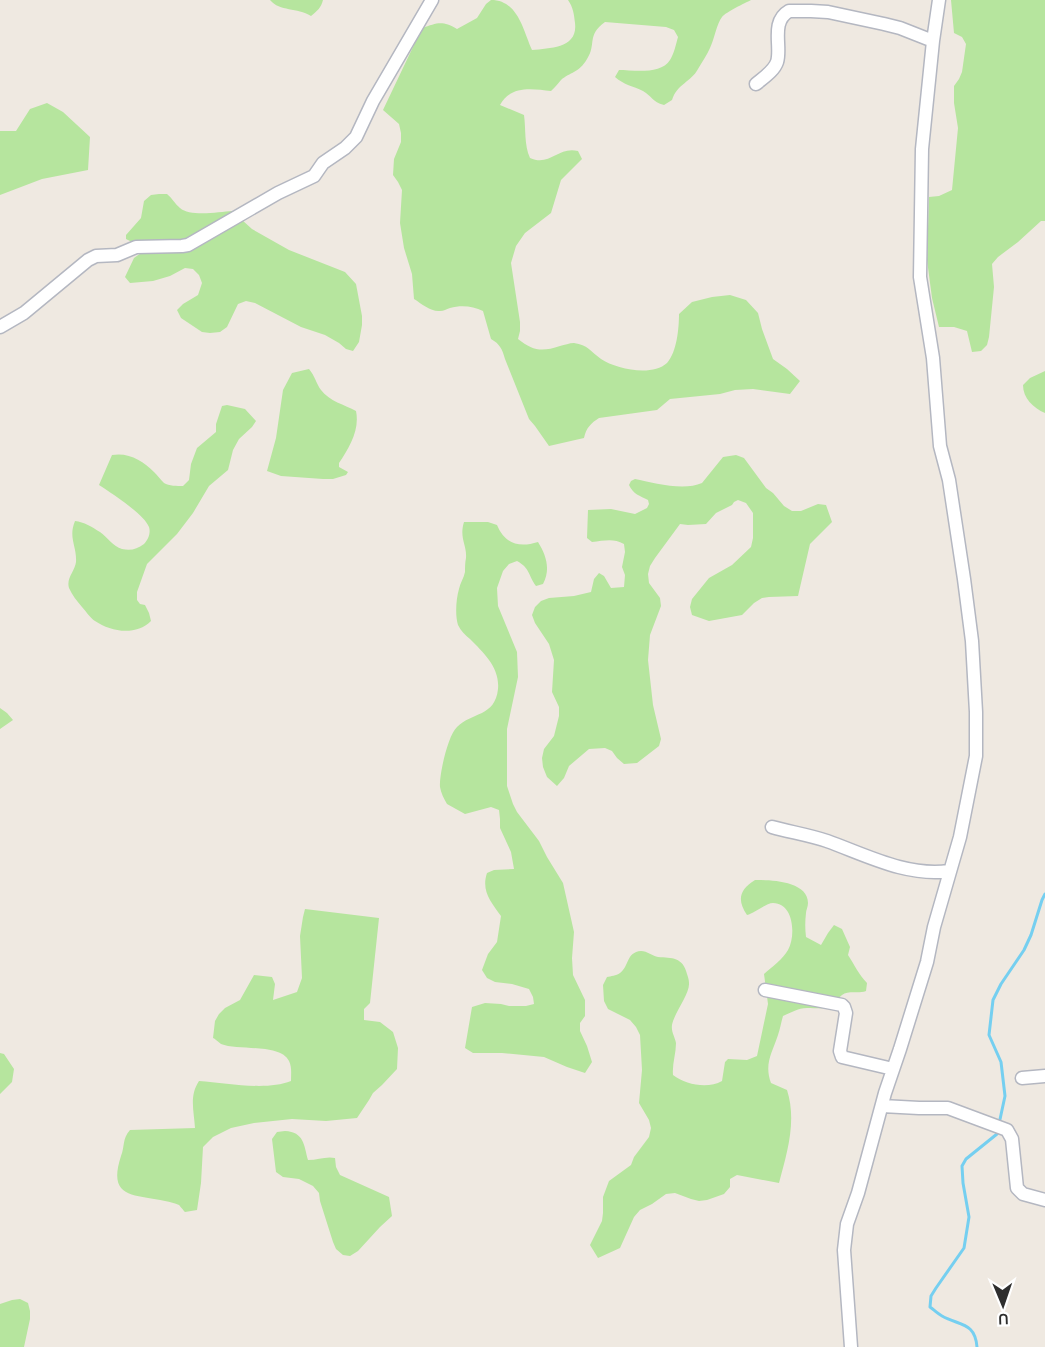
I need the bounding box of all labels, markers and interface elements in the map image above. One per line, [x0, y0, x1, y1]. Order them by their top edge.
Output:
north arrow [973, 1275, 1033, 1335]
text: U [998, 1310, 1009, 1329]

